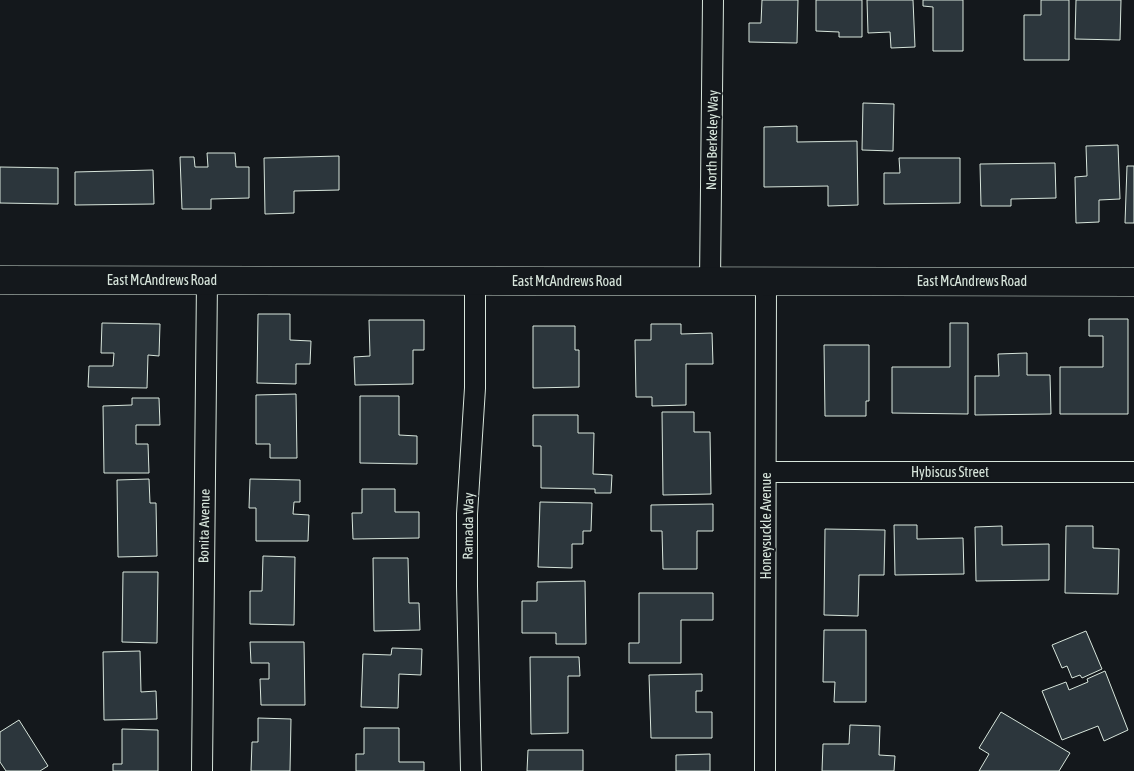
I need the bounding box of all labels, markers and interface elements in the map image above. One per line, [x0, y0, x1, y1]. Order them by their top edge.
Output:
street label: North Berkeley Way [703, 89, 721, 190]
street label: East McAndrews Road [107, 272, 217, 288]
street label: East McAndrews Road [512, 273, 622, 289]
street label: East McAndrews Road [917, 273, 1027, 289]
street label: Hybiscus Street [911, 464, 989, 480]
street label: Honeysuckle Avenue [758, 472, 774, 580]
street label: Bonita Avenue [195, 489, 213, 563]
street label: Ramada Way [459, 492, 477, 560]

